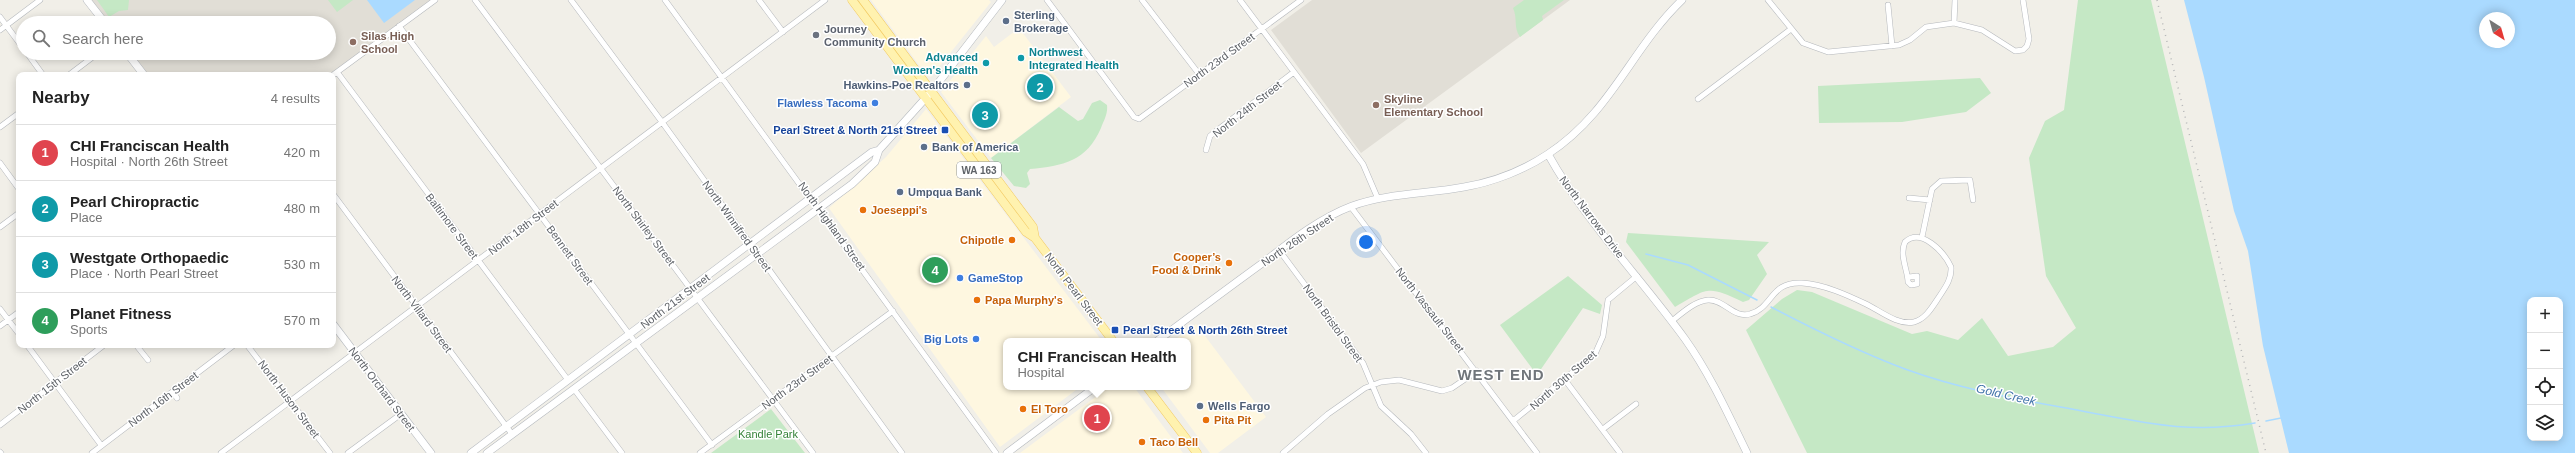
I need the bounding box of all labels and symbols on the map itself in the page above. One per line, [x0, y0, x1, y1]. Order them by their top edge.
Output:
place label: Sterling Brokerage [1014, 9, 1068, 34]
north arrow [2479, 12, 2515, 48]
marker: Sterling Brokerage [1001, 16, 1011, 26]
place label: Journey Community Church [824, 23, 926, 48]
place label: Silas High School [361, 30, 414, 55]
marker: Journey Community Church [811, 30, 821, 40]
street label: North 23rd Street [1181, 30, 1257, 90]
marker: Silas High School [348, 37, 358, 47]
place label: Northwest Integrated Health [1029, 46, 1119, 71]
place label: Advanced Women's Health [893, 51, 978, 76]
marker: Northwest Integrated Health [1016, 53, 1026, 63]
marker: Advanced Women's Health [981, 58, 991, 68]
pin: 2 [1027, 72, 1053, 102]
street label: North 24th Street [1210, 78, 1284, 140]
place label: Hawkins-Poe Realtors [843, 79, 959, 91]
marker: Hawkins-Poe Realtors [962, 80, 972, 90]
place label: Skyline Elementary School [1384, 93, 1483, 118]
place label: Flawless Tacoma [777, 97, 868, 109]
marker: Flawless Tacoma [870, 98, 880, 108]
pin: 3 [972, 100, 998, 130]
marker: Skyline Elementary School [1371, 100, 1381, 110]
place label: Pearl Street & North 21st Street [773, 124, 937, 136]
marker: Pearl Street & North 21st Street [940, 125, 950, 135]
place label: Bank of America [932, 141, 1019, 153]
marker: Bank of America [919, 142, 929, 152]
road number: WA 163 [957, 162, 1001, 178]
street label: North Narrows Drive [1557, 174, 1627, 260]
street label: North Winnifred Street [700, 178, 774, 274]
street label: North Highland Street [796, 180, 868, 272]
street label: North Shirley Street [610, 184, 678, 268]
place label: Umpqua Bank [908, 186, 983, 198]
marker: Umpqua Bank [895, 187, 905, 197]
street label: Baltimore Street [423, 191, 481, 261]
street label: North 18th Street [486, 197, 560, 257]
place label: Joeseppi's [871, 204, 927, 216]
marker: Joeseppi's [858, 205, 868, 215]
street label: North 26th Street [1259, 212, 1335, 268]
street label: Bennett Street [544, 223, 596, 287]
your location [1356, 232, 1376, 252]
place label: Chipotle [960, 234, 1004, 246]
marker: Chipotle [1007, 235, 1017, 245]
street label: North Pearl Street [1043, 250, 1105, 328]
place label: Cooper’s Food & Drink [1152, 251, 1222, 276]
pin: 4 [922, 255, 948, 285]
marker: Cooper’s Food & Drink [1224, 258, 1234, 268]
street label: North Vassault Street [1393, 265, 1467, 355]
street label: North 21st Street [638, 271, 712, 331]
place label: GameStop [968, 272, 1023, 284]
street label: North Villard Street [389, 273, 455, 355]
marker: GameStop [955, 273, 965, 283]
street label: North Bristol Street [1301, 282, 1365, 364]
place label: Papa Murphy's [985, 294, 1063, 306]
marker: Papa Murphy's [972, 295, 982, 305]
place label: Pearl Street & North 26th Street [1123, 324, 1288, 336]
marker: Pearl Street & North 26th Street [1110, 325, 1120, 335]
place label: Big Lots [924, 333, 968, 345]
marker: Big Lots [971, 334, 981, 344]
street label: North Orchard Street [346, 345, 418, 433]
street label: North 30th Street [1527, 348, 1599, 412]
street label: North 23rd Street [759, 352, 835, 412]
street label: North 15th Street [15, 354, 89, 416]
street label: North Huson Street [256, 358, 322, 440]
district label: WEST END [1457, 366, 1545, 383]
street label: North 16th Street [126, 369, 200, 429]
water label: Gold Creek [1975, 381, 2038, 409]
place label: Wells Fargo [1208, 400, 1270, 412]
marker: Wells Fargo [1195, 401, 1205, 411]
place label: El Toro [1031, 403, 1068, 415]
pin: 1 [1084, 403, 1110, 433]
marker: El Toro [1018, 404, 1028, 414]
place label: Pita Pit [1214, 414, 1252, 426]
marker: Pita Pit [1201, 415, 1211, 425]
park label: Kandle Park [738, 428, 798, 440]
place label: Taco Bell [1150, 436, 1198, 448]
marker: Taco Bell [1137, 437, 1147, 447]

